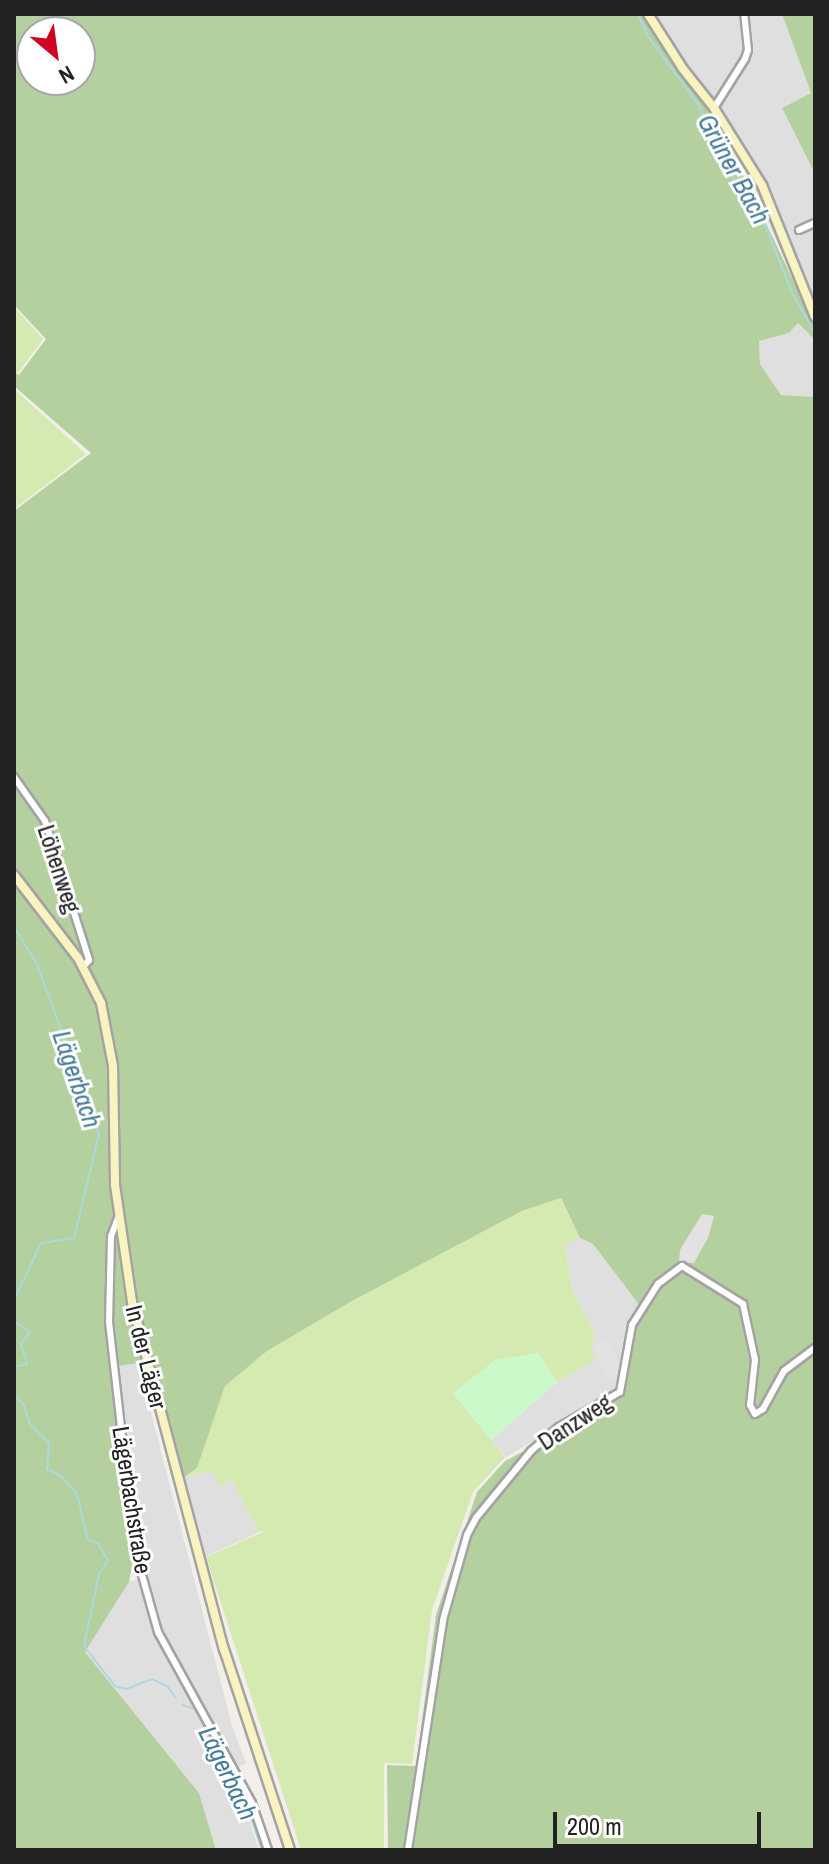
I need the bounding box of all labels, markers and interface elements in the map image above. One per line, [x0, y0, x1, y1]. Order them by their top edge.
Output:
north arrow [16, 16, 96, 96]
text: N [54, 59, 80, 92]
water label: Grüner Bach [691, 109, 777, 229]
street label: Löhenweg [31, 821, 87, 917]
water label: Lägerbach [46, 1026, 108, 1132]
street label: In der Läger [119, 1302, 173, 1412]
street label: Danzweg [533, 1388, 617, 1456]
street label: Lägerbachstraße [106, 1424, 158, 1576]
water label: Lägerbach [192, 1721, 264, 1825]
scale bar [557, 1796, 765, 1846]
text: 200 m [567, 1810, 622, 1842]

